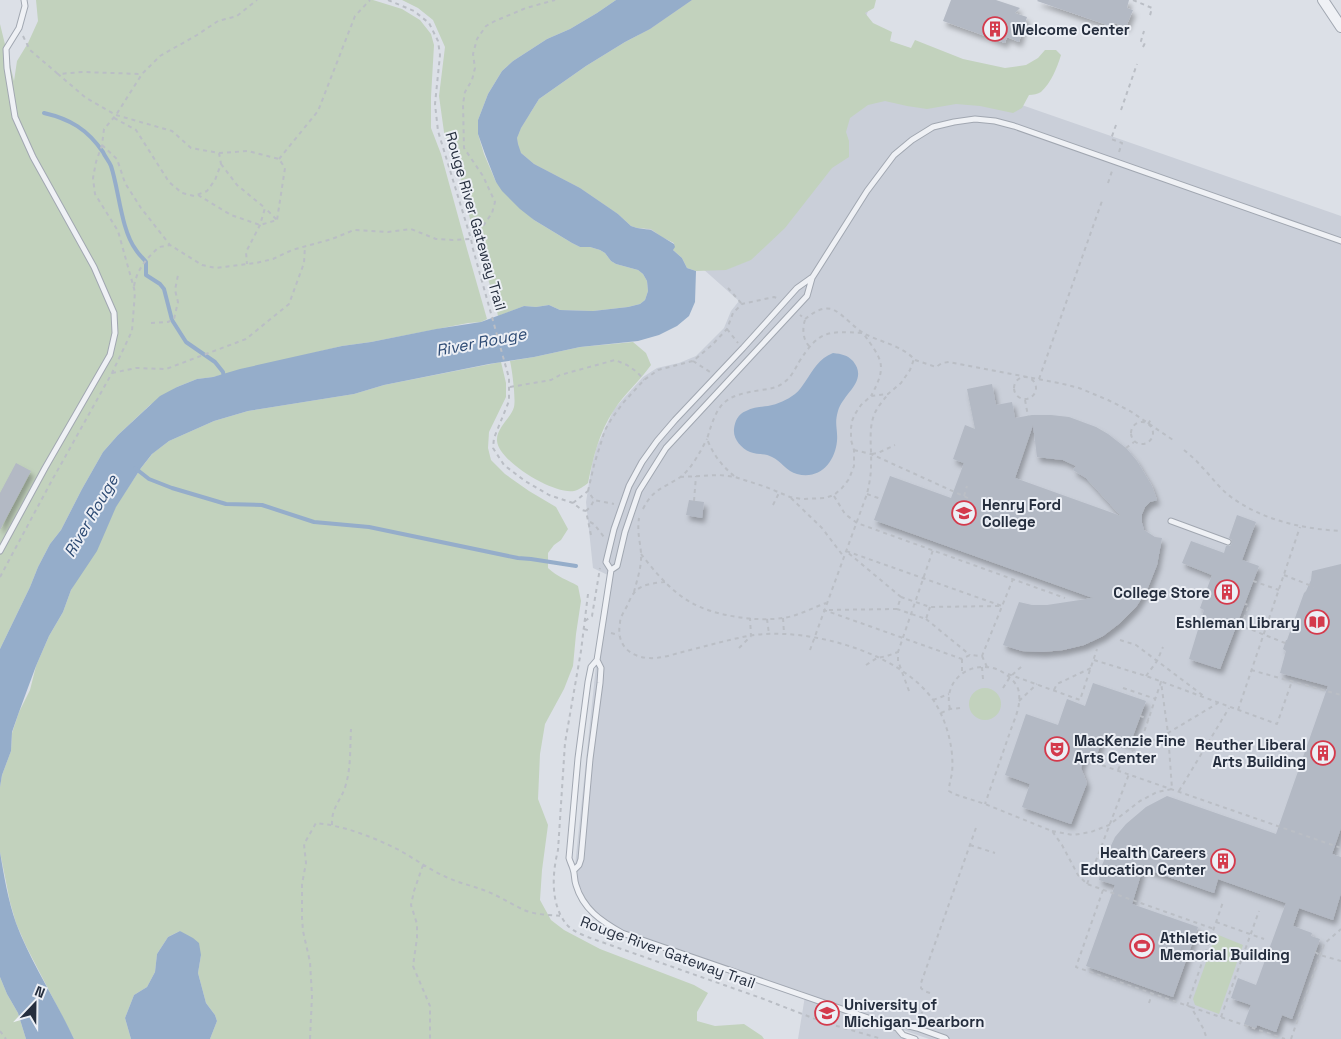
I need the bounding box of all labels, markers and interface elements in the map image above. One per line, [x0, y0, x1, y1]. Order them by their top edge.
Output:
building icon: Welcome Center [982, 16, 1008, 42]
place label: Welcome Center [1012, 20, 1130, 39]
street label: Rouge River Gateway Trail [441, 129, 511, 313]
water label: River Rouge [434, 323, 528, 361]
water label: River Rouge [59, 471, 123, 561]
place label: Henry Ford College [982, 495, 1061, 531]
school or university icon: Henry Ford College [951, 500, 977, 526]
building icon: College Store [1214, 579, 1240, 605]
place label: College Store [1113, 583, 1210, 602]
library icon: Eshleman Library [1304, 609, 1330, 635]
place label: Eshleman Library [1176, 613, 1300, 632]
place label: MacKenzie Fine Arts Center [1074, 731, 1186, 767]
place label: Reuther Liberal Arts Building [1195, 735, 1306, 771]
theatre icon: MacKenzie Fine Arts Center [1044, 736, 1070, 762]
building icon: Reuther Liberal Arts Building [1310, 740, 1336, 766]
place label: Health Careers Education Center [1080, 843, 1206, 879]
building icon: Health Careers Education Center [1210, 848, 1236, 874]
street label: Rouge River Gateway Trail [578, 911, 758, 993]
place label: Athletic Memorial Building [1160, 928, 1290, 964]
sports icon: Athletic Memorial Building [1129, 933, 1155, 959]
north arrow [10, 979, 60, 1029]
text: N [32, 982, 48, 1002]
place label: University of Michigan-Dearborn [844, 995, 984, 1031]
school or university icon: University of Michigan-Dearborn [814, 1000, 840, 1026]

